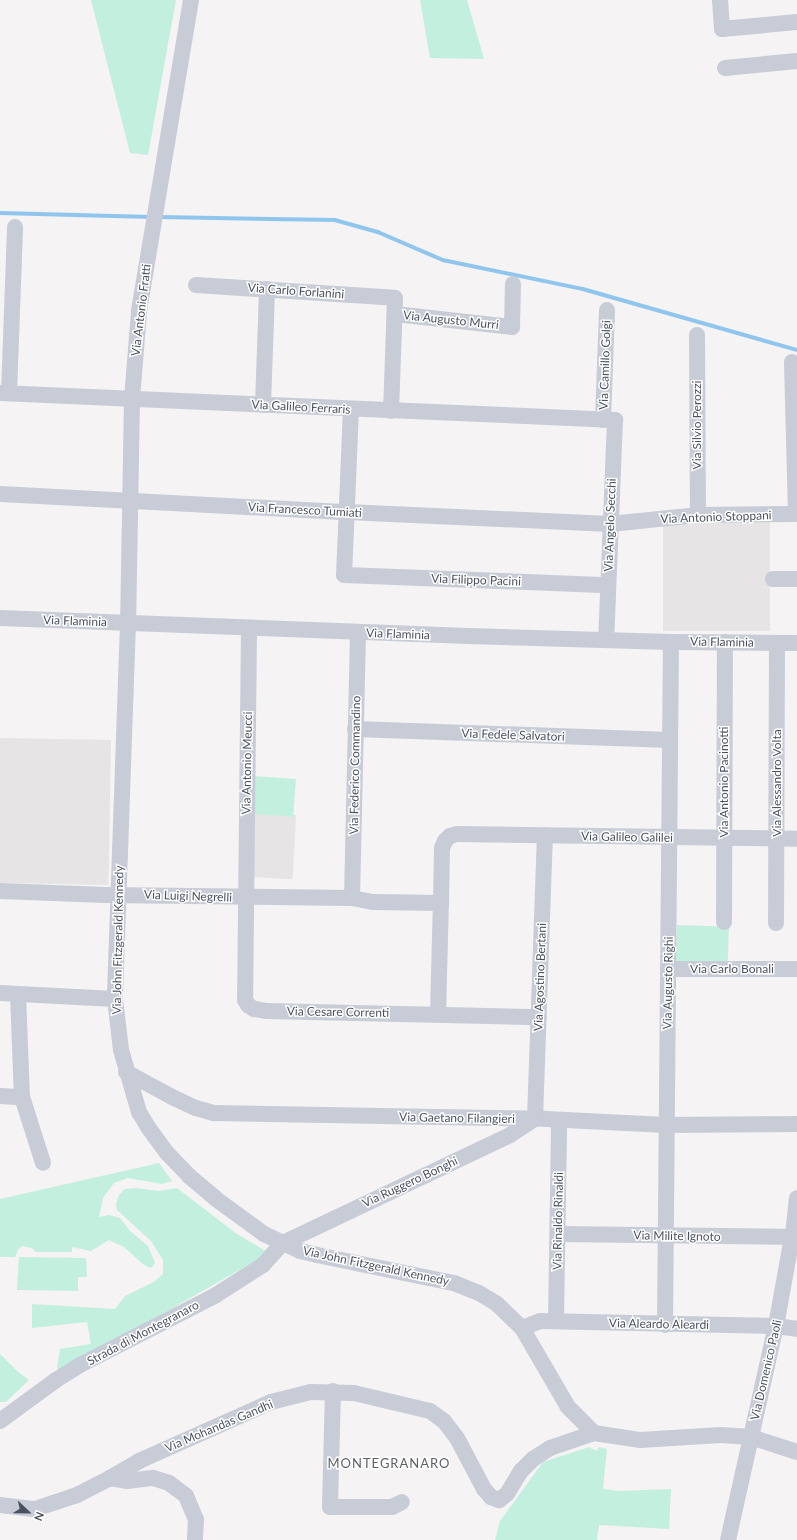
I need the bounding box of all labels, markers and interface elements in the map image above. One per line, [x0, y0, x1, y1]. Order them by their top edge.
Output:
street label: Via Antonio Fratti [128, 263, 154, 357]
street label: Via Carlo Forlanini [247, 280, 345, 302]
street label: Via Augusto Murri [402, 308, 500, 332]
street label: Via Camillo Golgi [596, 320, 614, 410]
street label: Via Silvio Perozzi [690, 381, 704, 469]
street label: Via Galileo Ferraris [251, 397, 351, 417]
street label: Via Angelo Secchi [601, 478, 619, 572]
street label: Via Francesco Tumiati [247, 500, 363, 520]
street label: Via Antonio Stoppani [660, 508, 772, 526]
street label: Via Filippo Pacini [431, 571, 521, 589]
street label: Via Flaminia [43, 613, 107, 629]
street label: Via Flaminia [366, 626, 430, 642]
street label: Via Flaminia [690, 634, 754, 650]
street label: Via Federico Commandino [347, 696, 363, 834]
street label: Via Antonio Meucci [239, 711, 255, 815]
street label: Via Fedele Salvatori [461, 726, 565, 744]
street label: Via Antonio Pacinotti [717, 726, 731, 838]
street label: Via Alessandro Volta [770, 729, 784, 837]
street label: Via Galileo Galilei [581, 829, 673, 845]
street label: Via John Fitzgerald Kennedy [109, 865, 127, 1015]
street label: Via Luigi Negrelli [144, 887, 232, 905]
street label: Via Agostino Bertani [531, 923, 549, 1031]
street label: Via Augusto Righi [660, 936, 676, 1030]
street label: Via Carlo Bonali [690, 962, 774, 976]
street label: Via Cesare Correnti [287, 1004, 389, 1020]
street label: Via Gaetano Filangieri [399, 1110, 515, 1126]
street label: Via Ruggero Bonghi [360, 1154, 460, 1210]
street label: Via Rinaldo Rinaldi [550, 1172, 566, 1270]
street label: Via Milite Ignoto [633, 1228, 721, 1244]
street label: Via John Fitzgerald Kennedy [301, 1243, 451, 1289]
street label: Strada di Montegranaro [85, 1297, 201, 1369]
street label: Via Aleardo Aleardi [608, 1316, 710, 1332]
street label: Via Domenico Paoli [747, 1318, 785, 1422]
street label: Via Mohandas Gandhi [163, 1397, 275, 1455]
district label: MONTEGRANARO [327, 1455, 451, 1471]
north arrow [8, 1492, 48, 1532]
text: N [32, 1510, 47, 1523]

